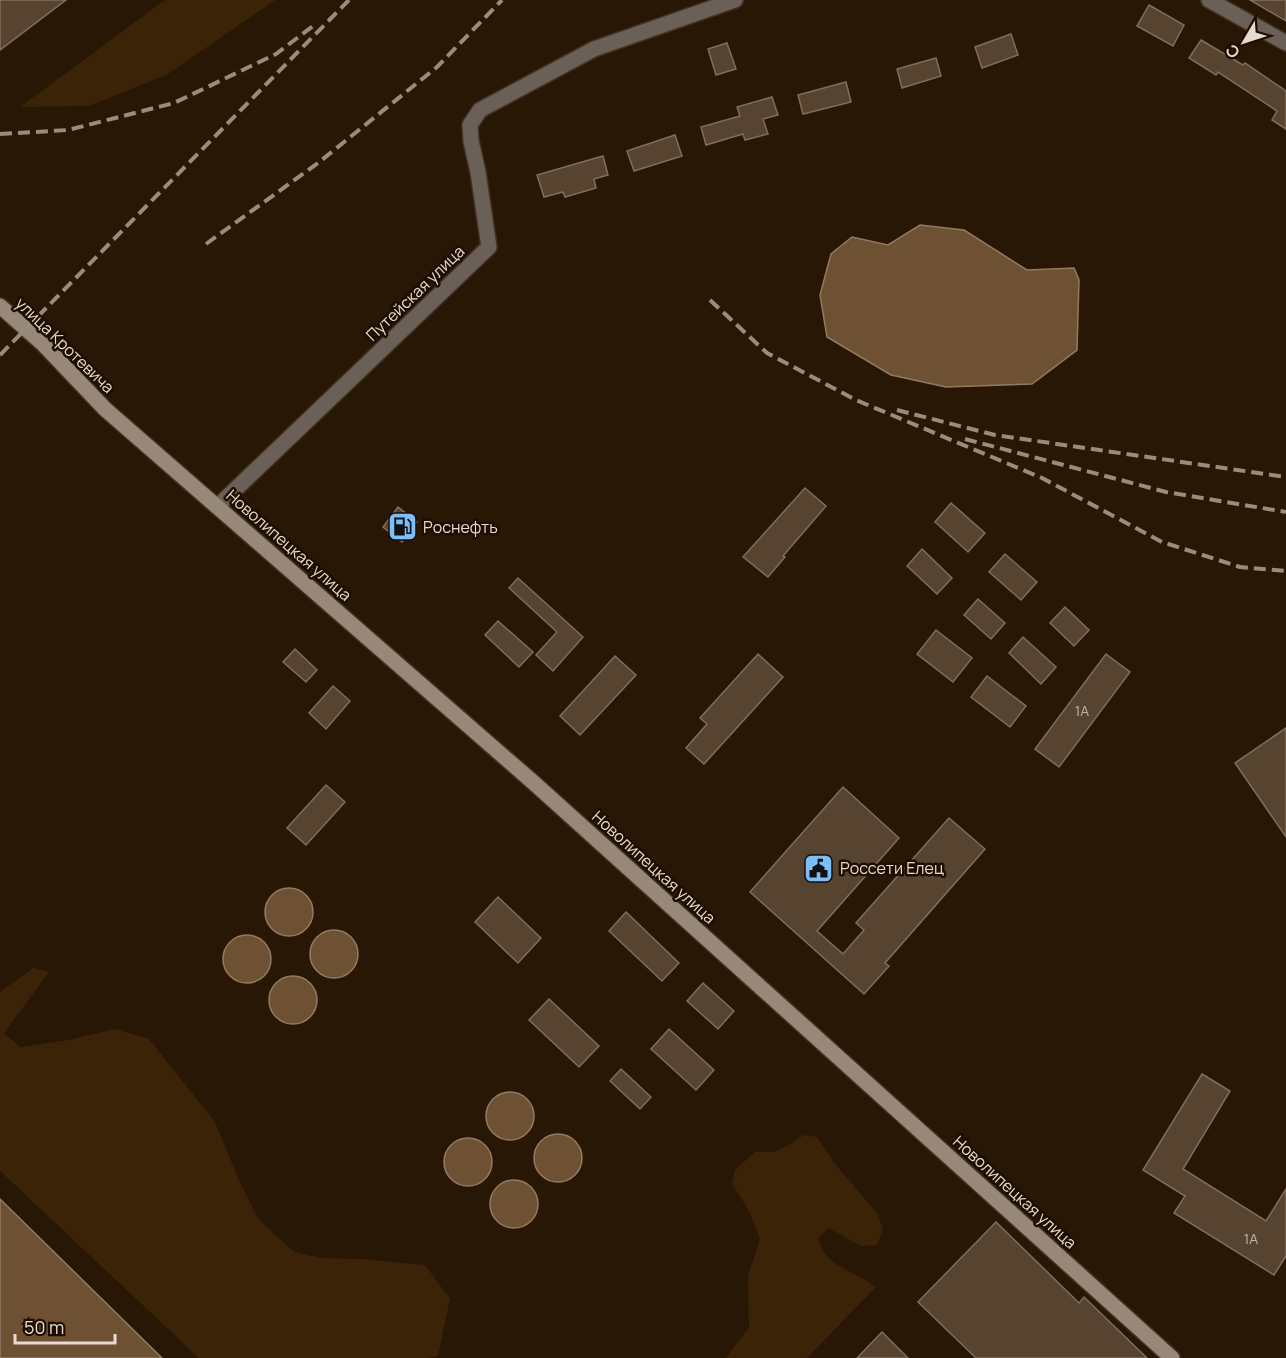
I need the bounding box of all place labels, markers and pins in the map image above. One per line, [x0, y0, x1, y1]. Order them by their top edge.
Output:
fuel station icon: Роснефть [386, 511, 418, 543]
place label: Роснефть [423, 516, 498, 538]
public building icon: Россети Елец [803, 852, 835, 884]
place label: Россети Елец [840, 857, 944, 879]

